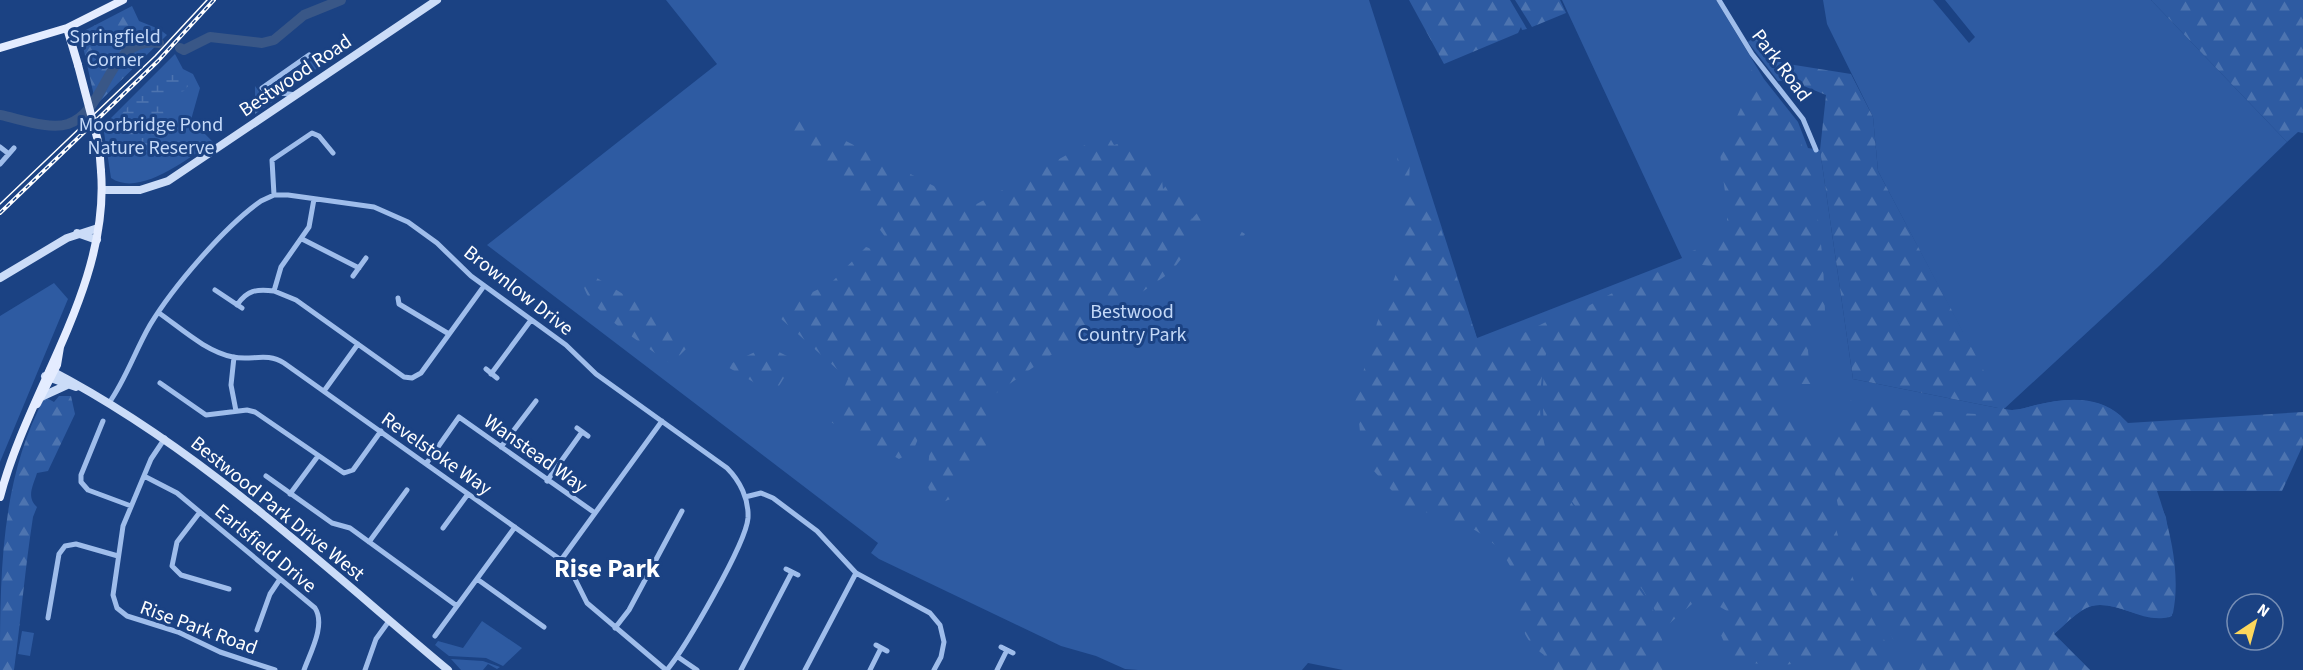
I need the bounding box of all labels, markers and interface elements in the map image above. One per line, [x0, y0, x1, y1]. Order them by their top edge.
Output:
park label: Springfield Corner [69, 23, 161, 74]
street label: Park Road [1745, 24, 1818, 108]
street label: Bestwood Road [234, 28, 357, 124]
park label: Moorbridge Pond Nature Reserve [79, 111, 223, 162]
street label: Brownlow Drive [458, 239, 579, 343]
park label: Bestwood Country Park [1077, 298, 1187, 349]
street label: Revelstoke Way [376, 405, 498, 503]
street label: Wanstead Way [478, 408, 593, 500]
street label: Bestwood Park Drive West [184, 430, 371, 588]
street label: Earlsfield Drive [208, 498, 322, 600]
district label: Rise Park [554, 550, 661, 587]
north arrow [2225, 592, 2285, 652]
street label: Rise Park Road [136, 594, 261, 662]
text: N [2252, 599, 2274, 623]

